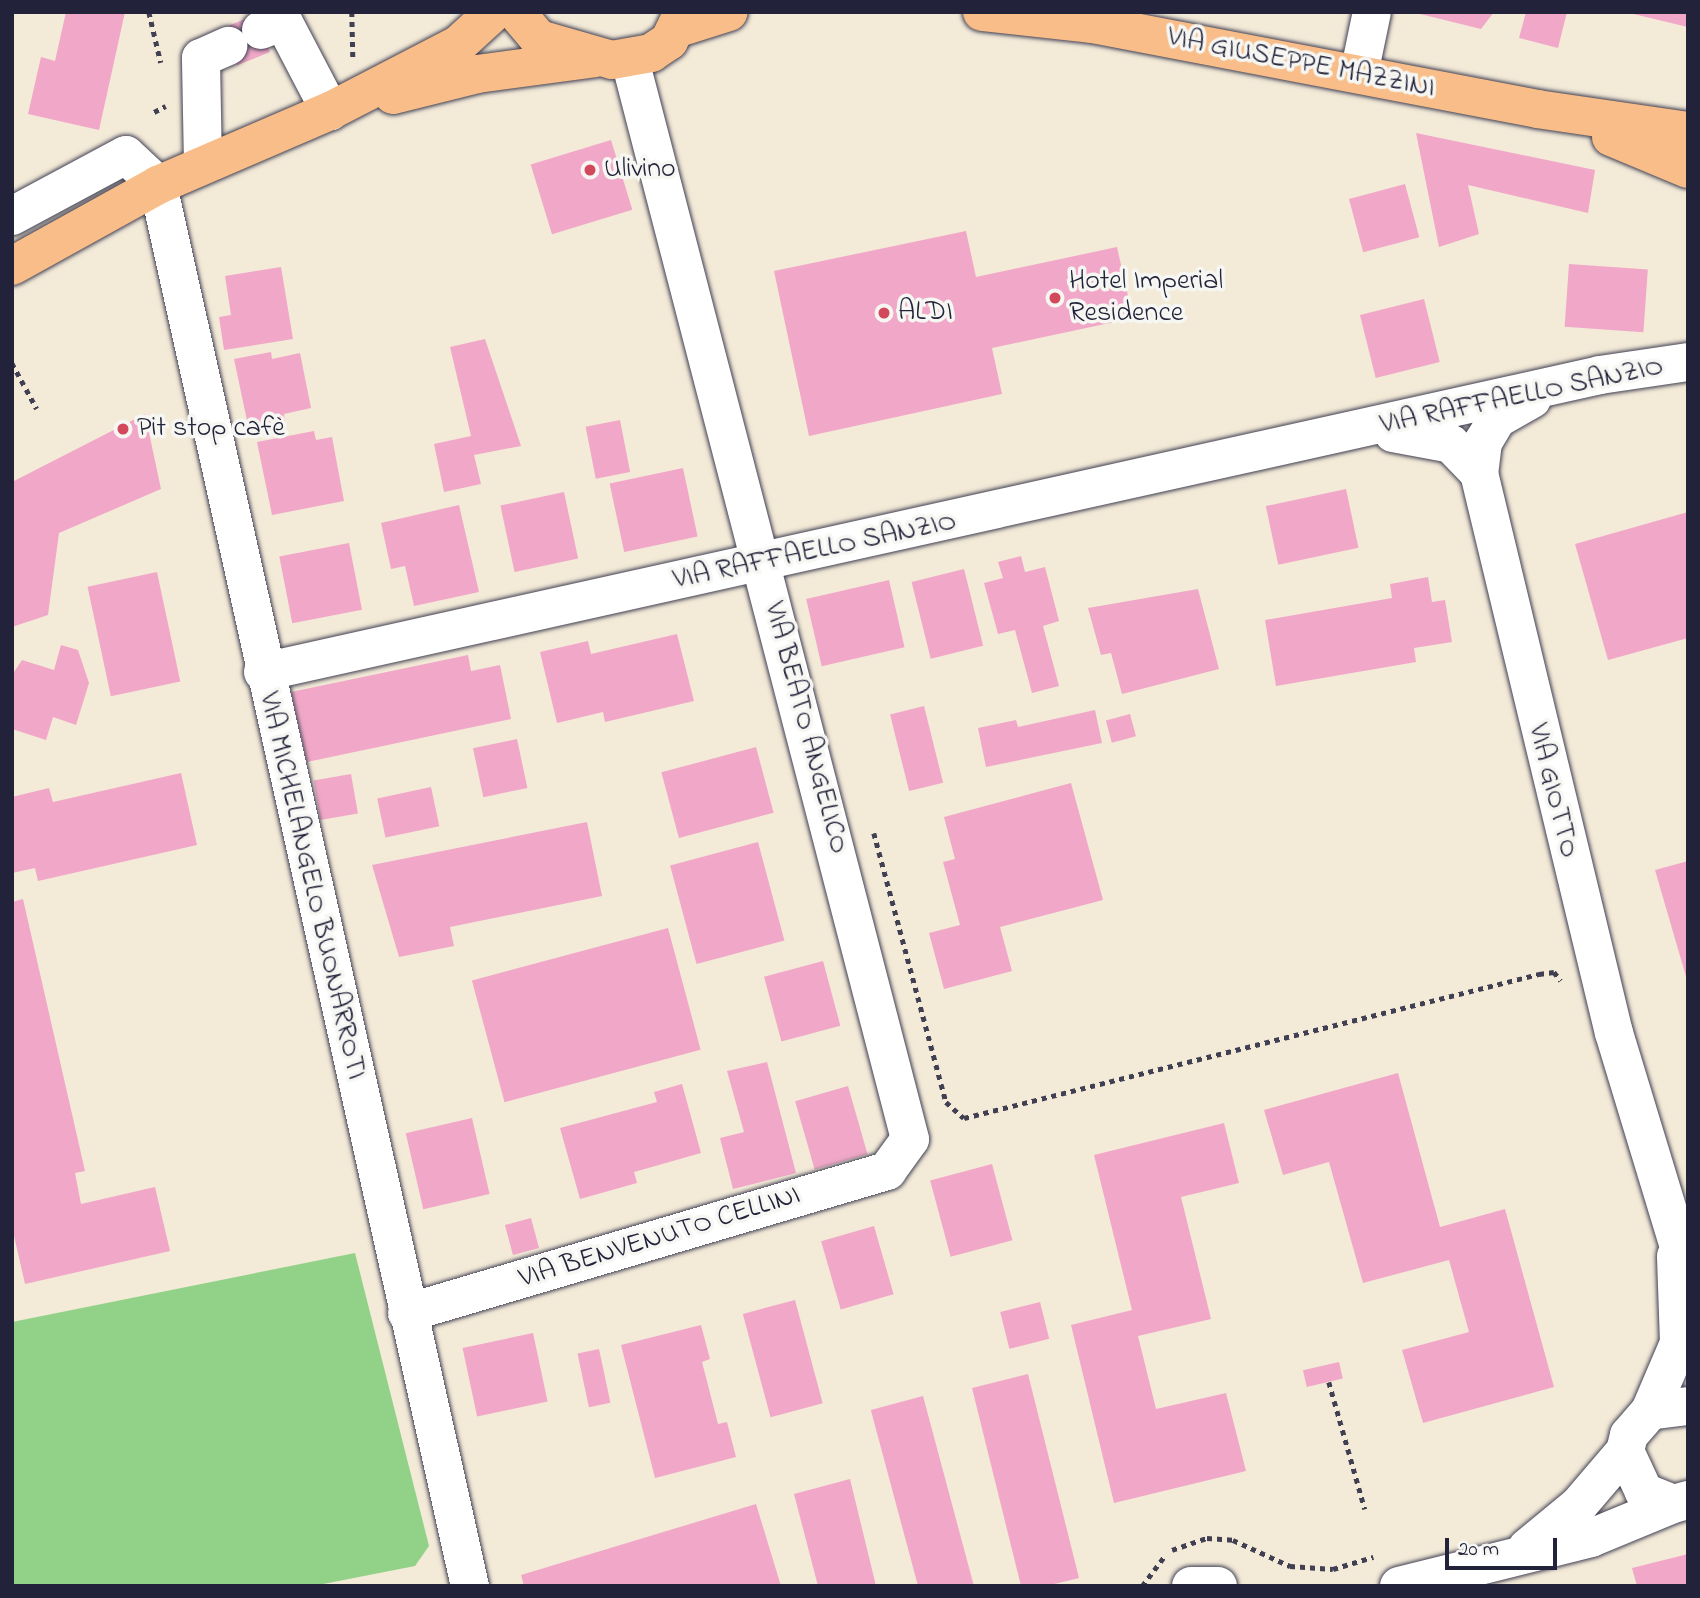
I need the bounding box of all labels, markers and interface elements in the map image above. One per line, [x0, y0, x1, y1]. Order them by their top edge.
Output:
street label: VIA GIUSEPPE MAZZINI [1164, 22, 1438, 106]
place label: Ulivino [604, 153, 676, 187]
marker: Ulivino [582, 162, 598, 178]
place label: Hotel Imperial Residence [1069, 265, 1223, 331]
marker: Hotel Imperial Residence [1047, 290, 1063, 306]
place label: ALDI [898, 296, 953, 330]
marker: ALDI [876, 305, 892, 321]
street label: VIA RAFFAELLO SANZIO [1377, 351, 1667, 443]
place label: Pit stop cafè [137, 412, 285, 446]
marker: Pit stop cafè [115, 421, 131, 437]
street label: VIA RAFFAELLO SANZIO [670, 506, 960, 598]
street label: VIA BEATO ANGELICO [755, 599, 855, 857]
street label: VIA MICHELANGELO BUONARROTI [250, 689, 372, 1083]
street label: VIA GIOTTO [1519, 720, 1585, 862]
street label: VIA BENVENUTO CELLINI [515, 1179, 805, 1297]
scale bar [1448, 1524, 1560, 1568]
text: 20 m [1458, 1535, 1499, 1565]

